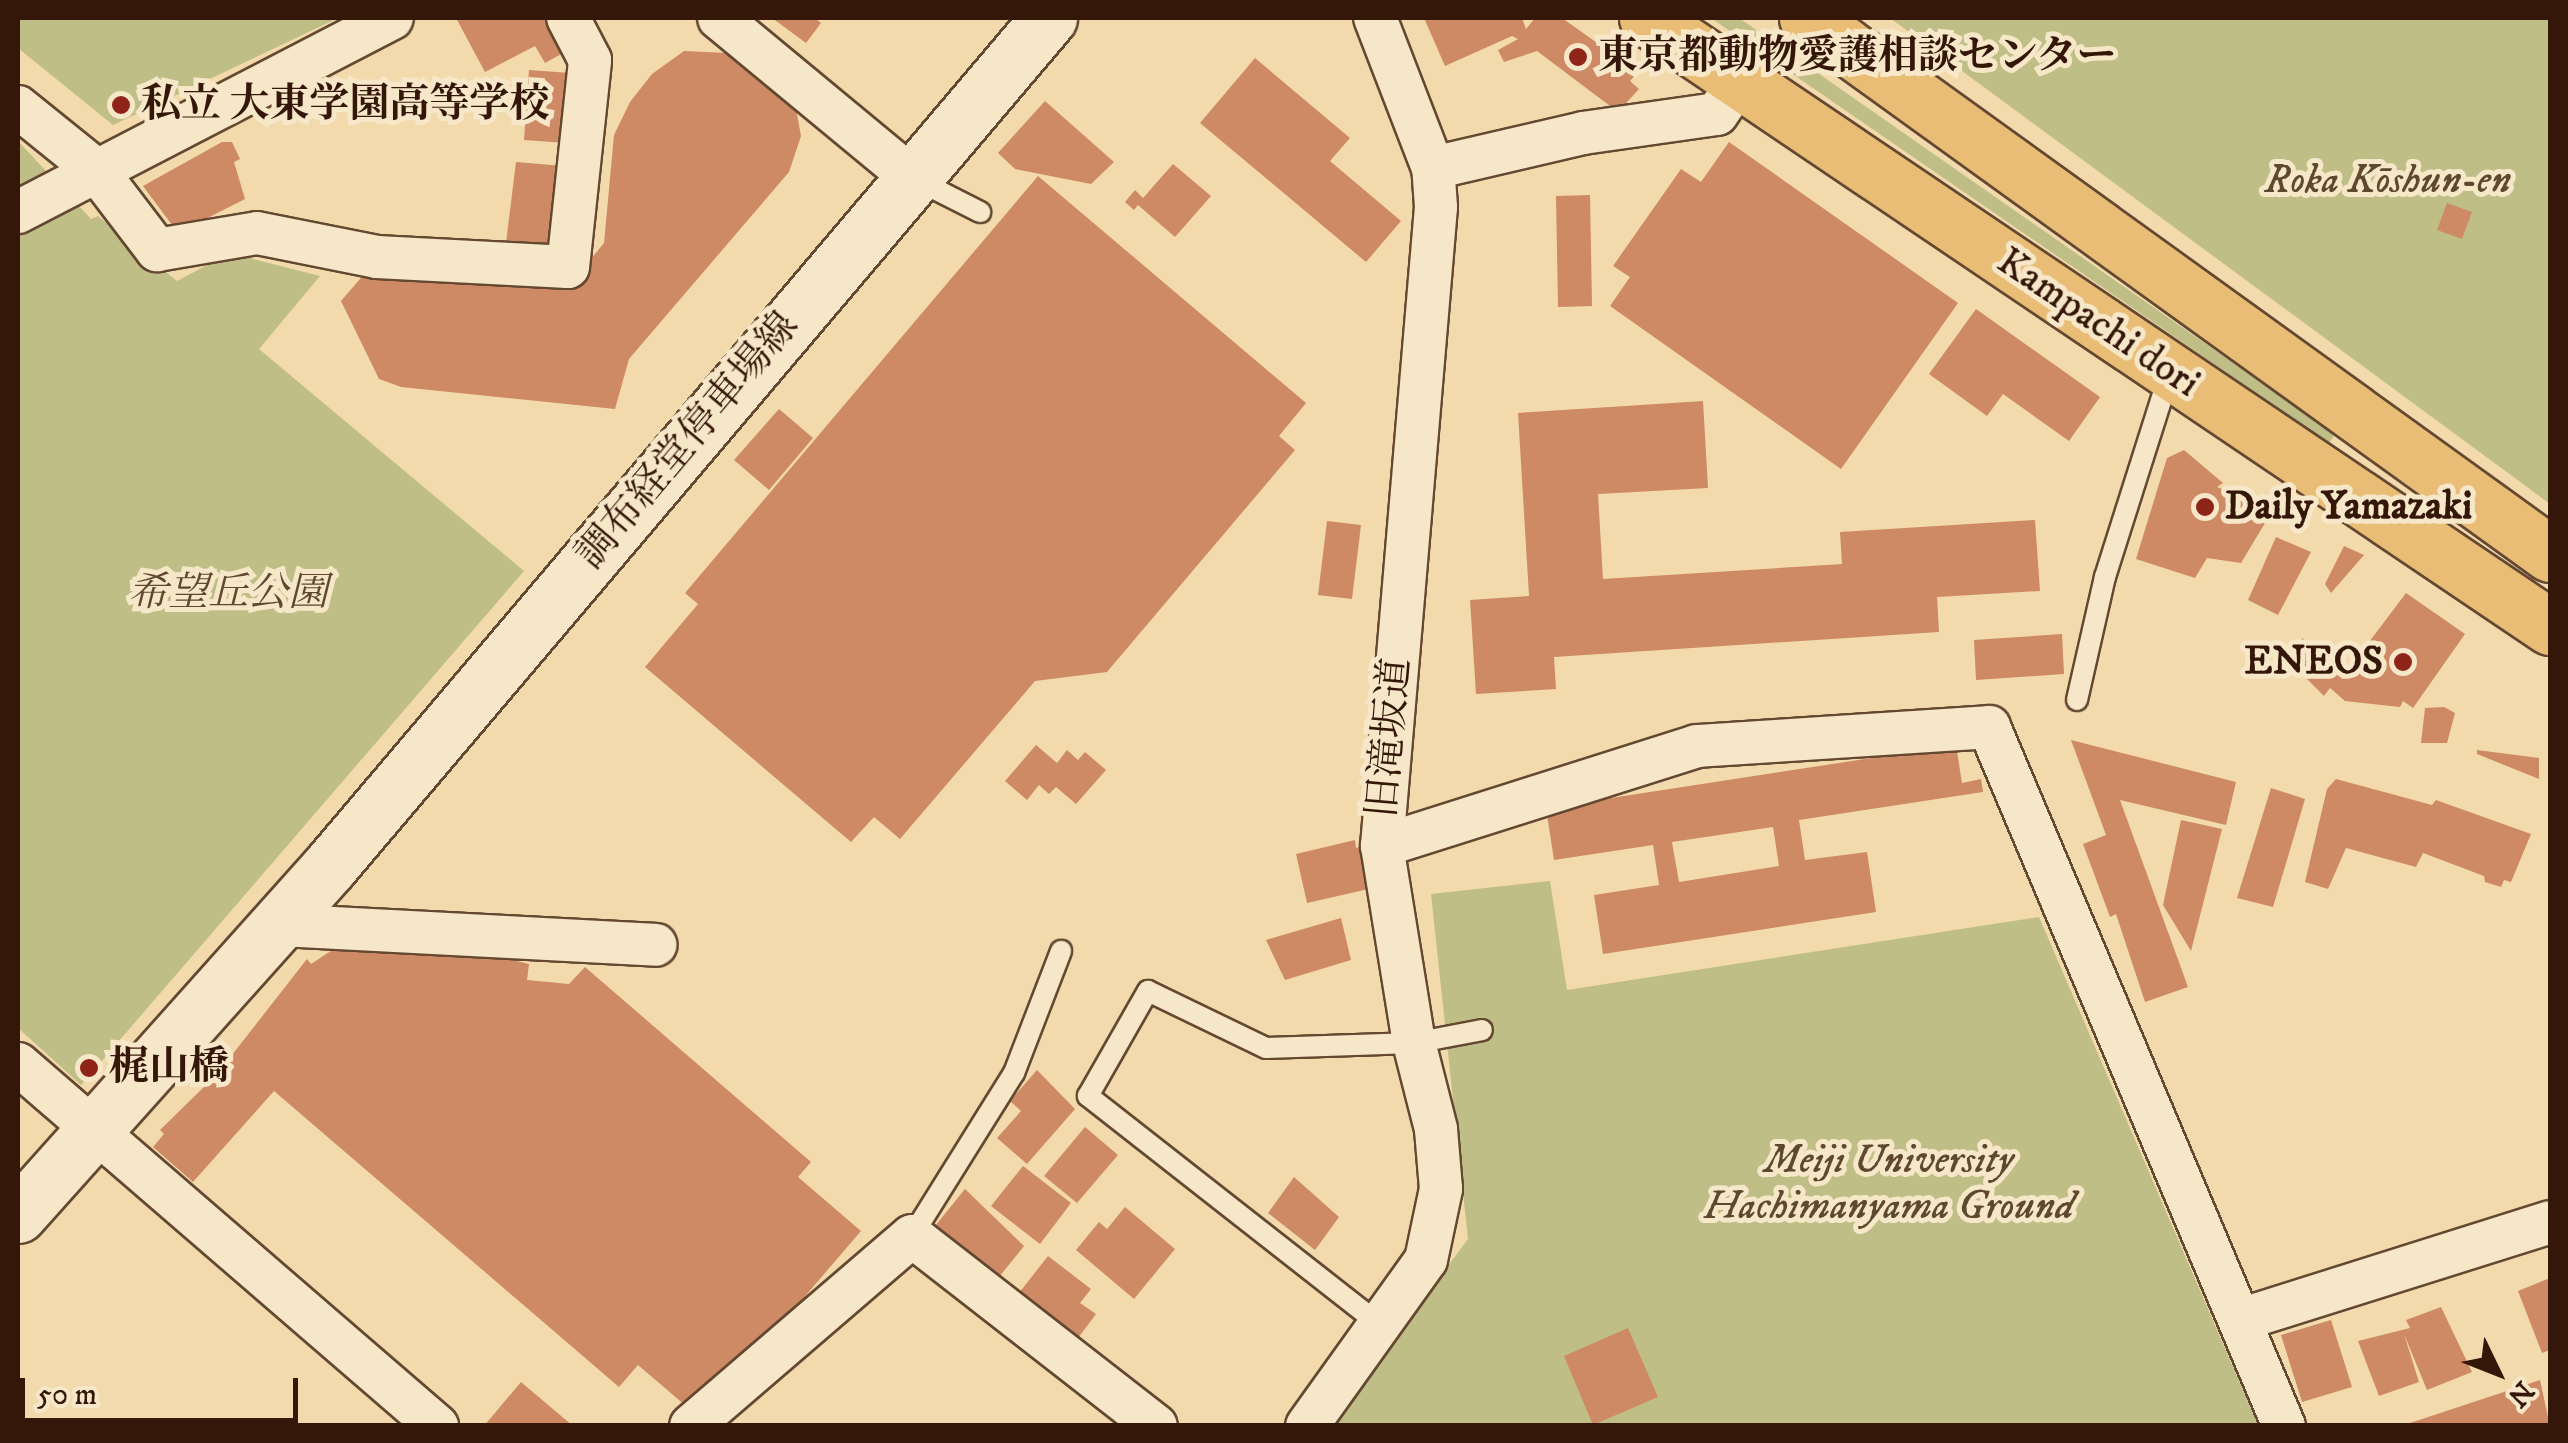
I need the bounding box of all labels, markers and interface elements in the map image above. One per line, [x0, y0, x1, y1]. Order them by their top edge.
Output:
place label: 東京都動物愛護相談センター [1598, 33, 2118, 81]
marker: 東京都動物愛護相談センター [1567, 46, 1589, 68]
place label: 私立 大東学園高等学校 [141, 81, 550, 129]
marker: 私立 大東学園高等学校 [110, 94, 132, 116]
park label: Roka Kōshun-en [2265, 157, 2511, 205]
street label: Kampachi dori [1988, 238, 2208, 408]
street label: 調布経堂停車場線 [567, 303, 809, 579]
place label: Daily Yamazaki [2225, 483, 2472, 531]
marker: Daily Yamazaki [2194, 496, 2216, 518]
park label: 希望丘公園 [128, 570, 328, 618]
place label: ENEOS [2244, 638, 2383, 686]
marker: ENEOS [2392, 651, 2414, 673]
street label: 旧滝坂道 [1359, 656, 1421, 820]
place label: 梶山橋 [109, 1044, 229, 1092]
marker: 梶山橋 [78, 1057, 100, 1079]
park label: Meiji University Hachimanyama Ground [1704, 1137, 2074, 1231]
north arrow [2448, 1323, 2548, 1423]
scale bar [25, 1358, 302, 1420]
text: N [2500, 1373, 2541, 1414]
text: 50 m [37, 1377, 97, 1414]

